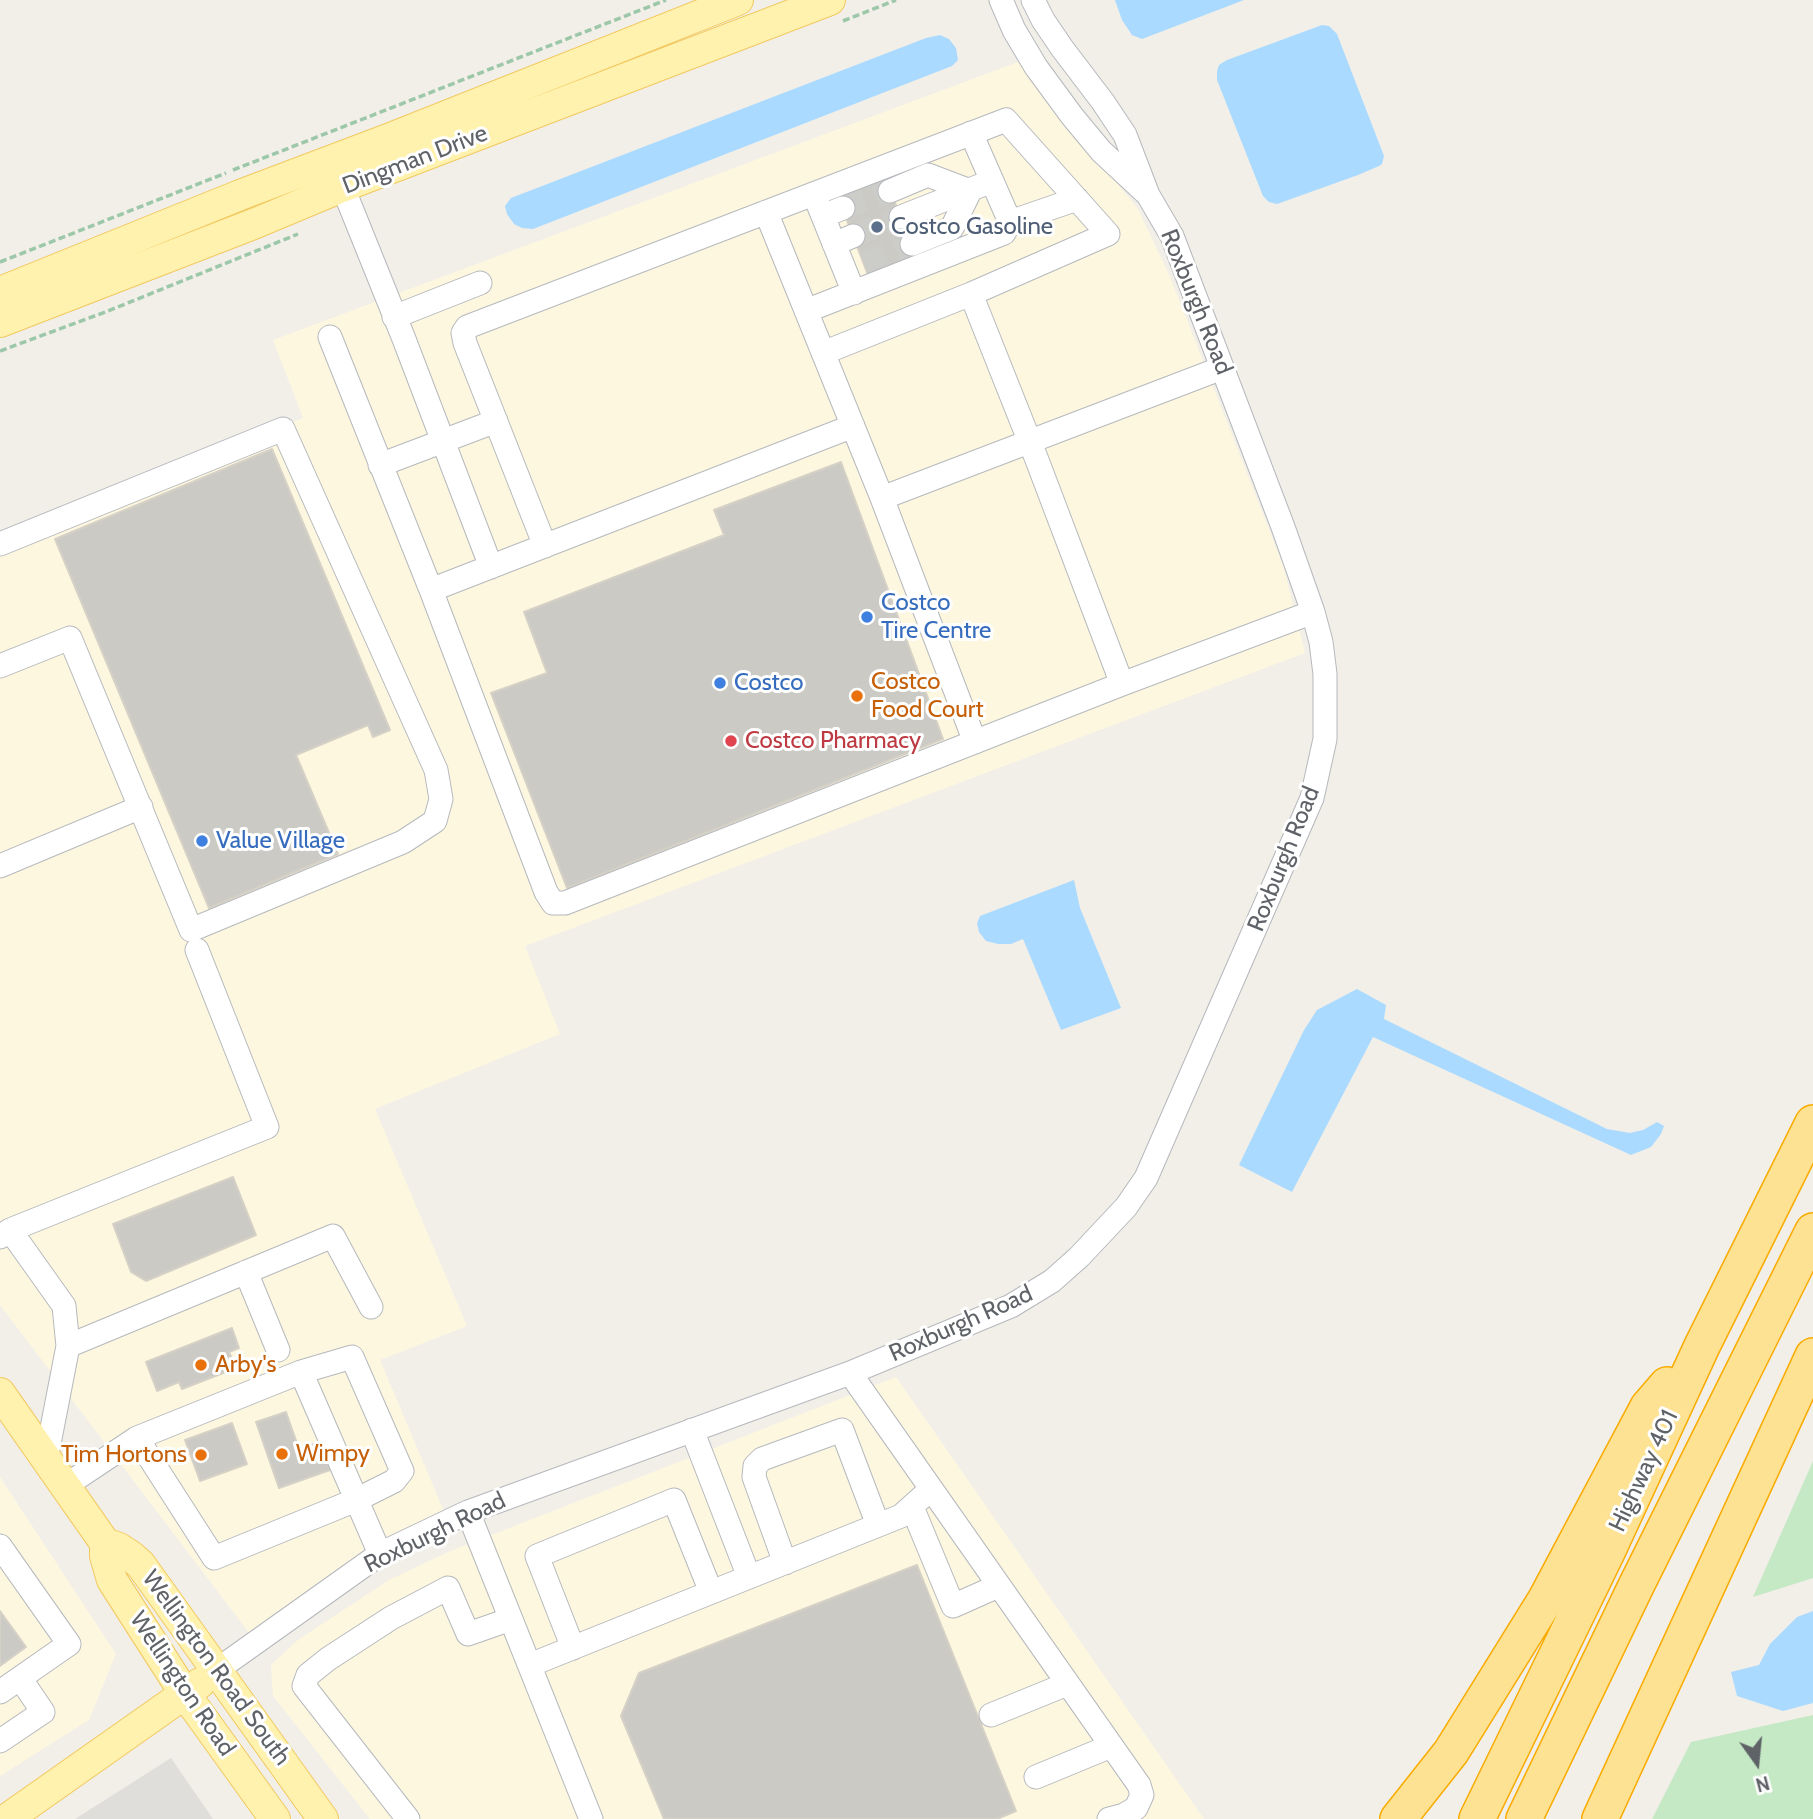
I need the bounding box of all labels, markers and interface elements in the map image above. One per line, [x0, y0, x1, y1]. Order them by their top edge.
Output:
street label: Dingman Drive [338, 119, 492, 201]
place label: Costco Gasoline [891, 213, 1053, 241]
marker: Costco Gasoline [869, 219, 885, 235]
street label: Roxburgh Road [1154, 225, 1238, 379]
place label: Costco Tire Centre [881, 589, 991, 645]
marker: Costco Tire Centre [859, 609, 875, 625]
place label: Costco Food Court [871, 668, 984, 724]
place label: Costco [734, 669, 804, 697]
marker: Costco [712, 675, 728, 691]
marker: Costco Food Court [849, 688, 865, 704]
place label: Costco Pharmacy [745, 727, 921, 755]
marker: Costco Pharmacy [723, 733, 739, 749]
street label: Roxburgh Road [1242, 782, 1326, 936]
place label: Value Village [216, 827, 345, 855]
marker: Value Village [194, 833, 210, 849]
street label: Roxburgh Road [885, 1280, 1037, 1368]
place label: Arby's [215, 1351, 276, 1379]
marker: Arby's [193, 1357, 209, 1373]
street label: Highway 401 [1603, 1406, 1685, 1536]
place label: Wimpy [296, 1440, 370, 1468]
place label: Tim Hortons [61, 1441, 187, 1469]
marker: Wimpy [274, 1446, 290, 1462]
marker: Tim Hortons [193, 1447, 209, 1463]
street label: Roxburgh Road [360, 1486, 510, 1580]
street label: Wellington Road South [136, 1565, 296, 1771]
street label: Wellington Road [123, 1606, 241, 1762]
north arrow [1722, 1728, 1792, 1798]
text: N [1753, 1771, 1772, 1797]

